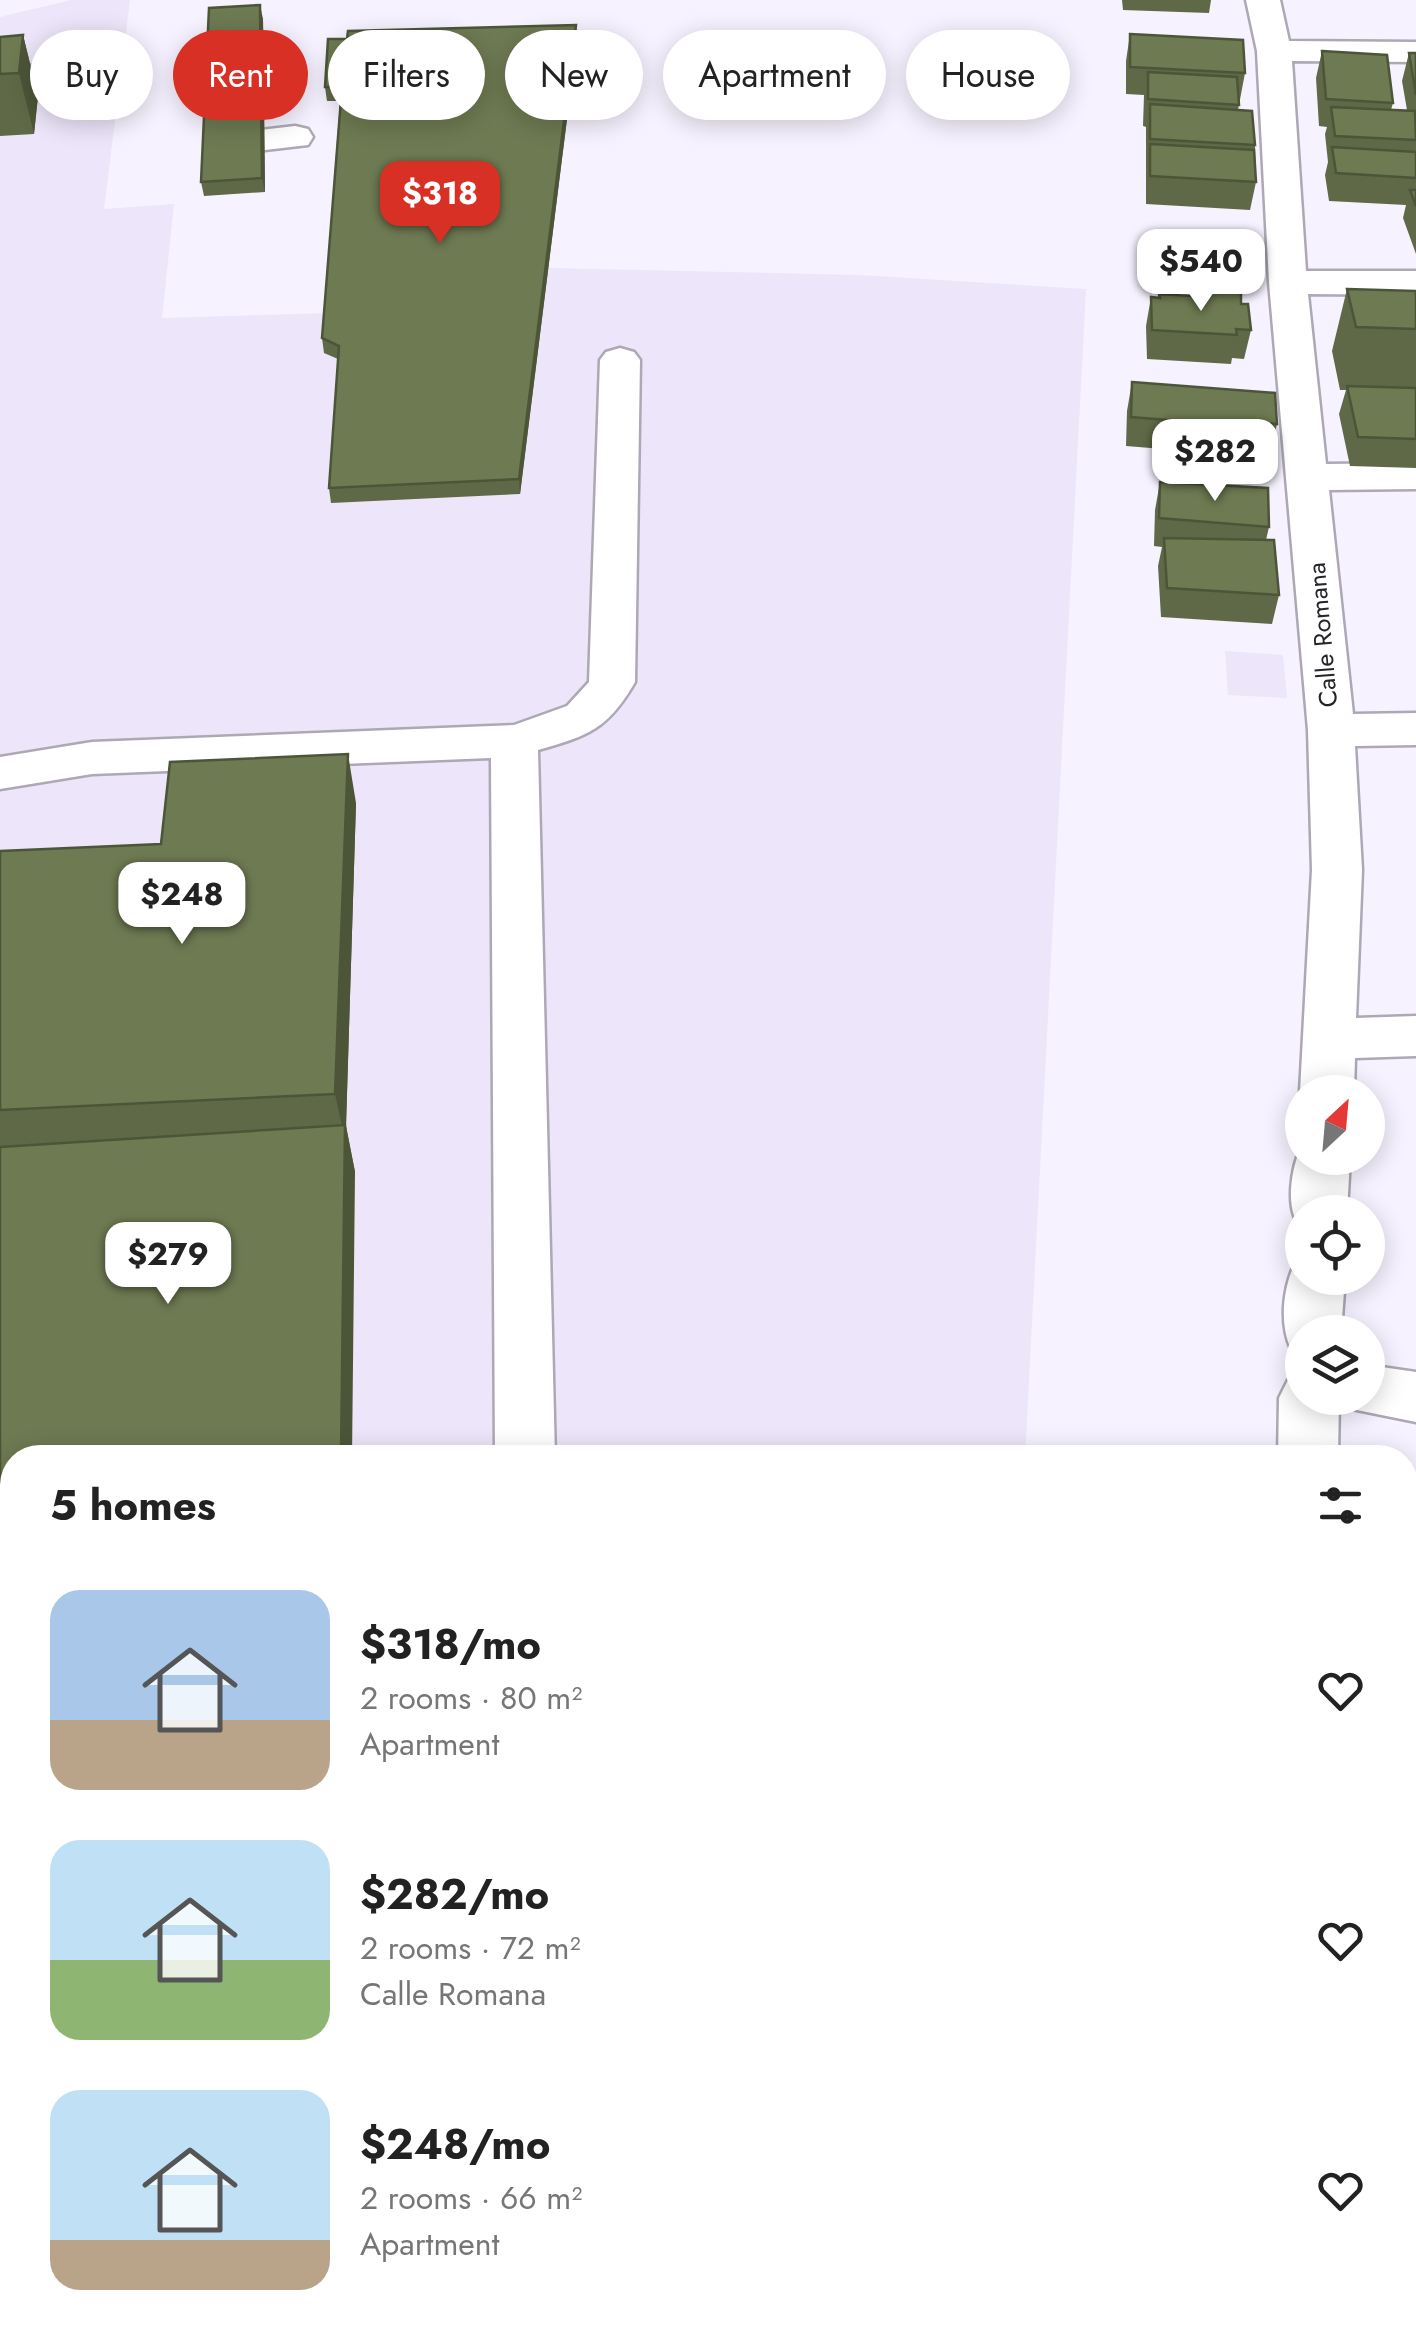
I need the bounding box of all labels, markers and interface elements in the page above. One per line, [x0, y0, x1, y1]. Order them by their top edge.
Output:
chip: Buy [30, 30, 153, 120]
chip: Rent [173, 30, 308, 120]
chip: Filters [328, 30, 485, 120]
chip: New [505, 30, 643, 120]
chip: Apartment [663, 30, 886, 120]
chip: House [906, 30, 1070, 120]
pin: $318 [381, 161, 499, 246]
text: $318 [402, 170, 478, 216]
pin: $540 [1142, 229, 1260, 314]
text: $540 [1159, 238, 1243, 284]
pin: $282 [1156, 419, 1274, 504]
text: $282 [1174, 428, 1256, 474]
street label: Calle Romana [1298, 561, 1346, 709]
pin: $248 [123, 862, 241, 947]
text: $248 [140, 871, 224, 917]
north arrow [1285, 1075, 1385, 1175]
map controls [1285, 1075, 1385, 1415]
button: locate [1285, 1195, 1385, 1295]
pin: $279 [109, 1222, 227, 1307]
text: $279 [127, 1231, 209, 1277]
button: layers [1285, 1315, 1385, 1415]
text: 5 homes [50, 1475, 216, 1536]
icon: filters [1313, 1478, 1368, 1533]
text: $318/mo [360, 1614, 541, 1675]
icon: home [130, 1630, 250, 1750]
icon: heart [1313, 1663, 1368, 1718]
text: 2 rooms · 80 m² [360, 1675, 582, 1721]
text: Apartment [360, 1721, 499, 1767]
text: $282/mo [360, 1864, 549, 1925]
icon: home [130, 1880, 250, 2000]
icon: heart [1313, 1913, 1368, 1968]
text: 2 rooms · 72 m² [360, 1925, 581, 1971]
text: Calle Romana [360, 1971, 546, 2017]
text: $248/mo [360, 2114, 551, 2175]
icon: home [130, 2130, 250, 2250]
icon: heart [1313, 2163, 1368, 2218]
text: 2 rooms · 66 m² [360, 2175, 582, 2221]
text: Apartment [360, 2221, 499, 2267]

